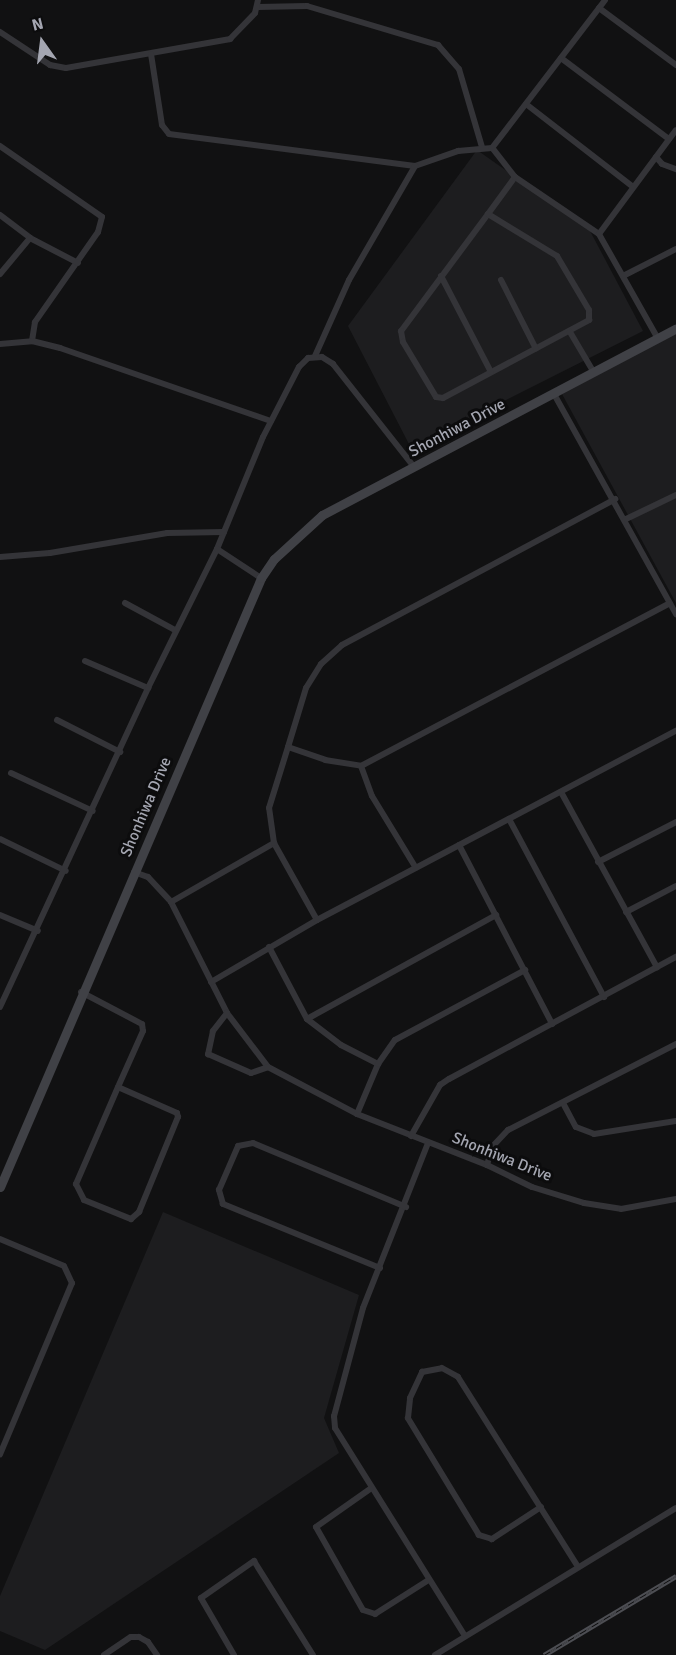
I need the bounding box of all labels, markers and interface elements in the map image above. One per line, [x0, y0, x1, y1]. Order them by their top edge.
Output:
north arrow [12, 12, 72, 72]
text: N [30, 13, 45, 36]
street label: Shonhiwa Drive [406, 395, 508, 461]
street label: Shonhiwa Drive [116, 754, 176, 860]
street label: Shonhiwa Drive [449, 1128, 555, 1186]

